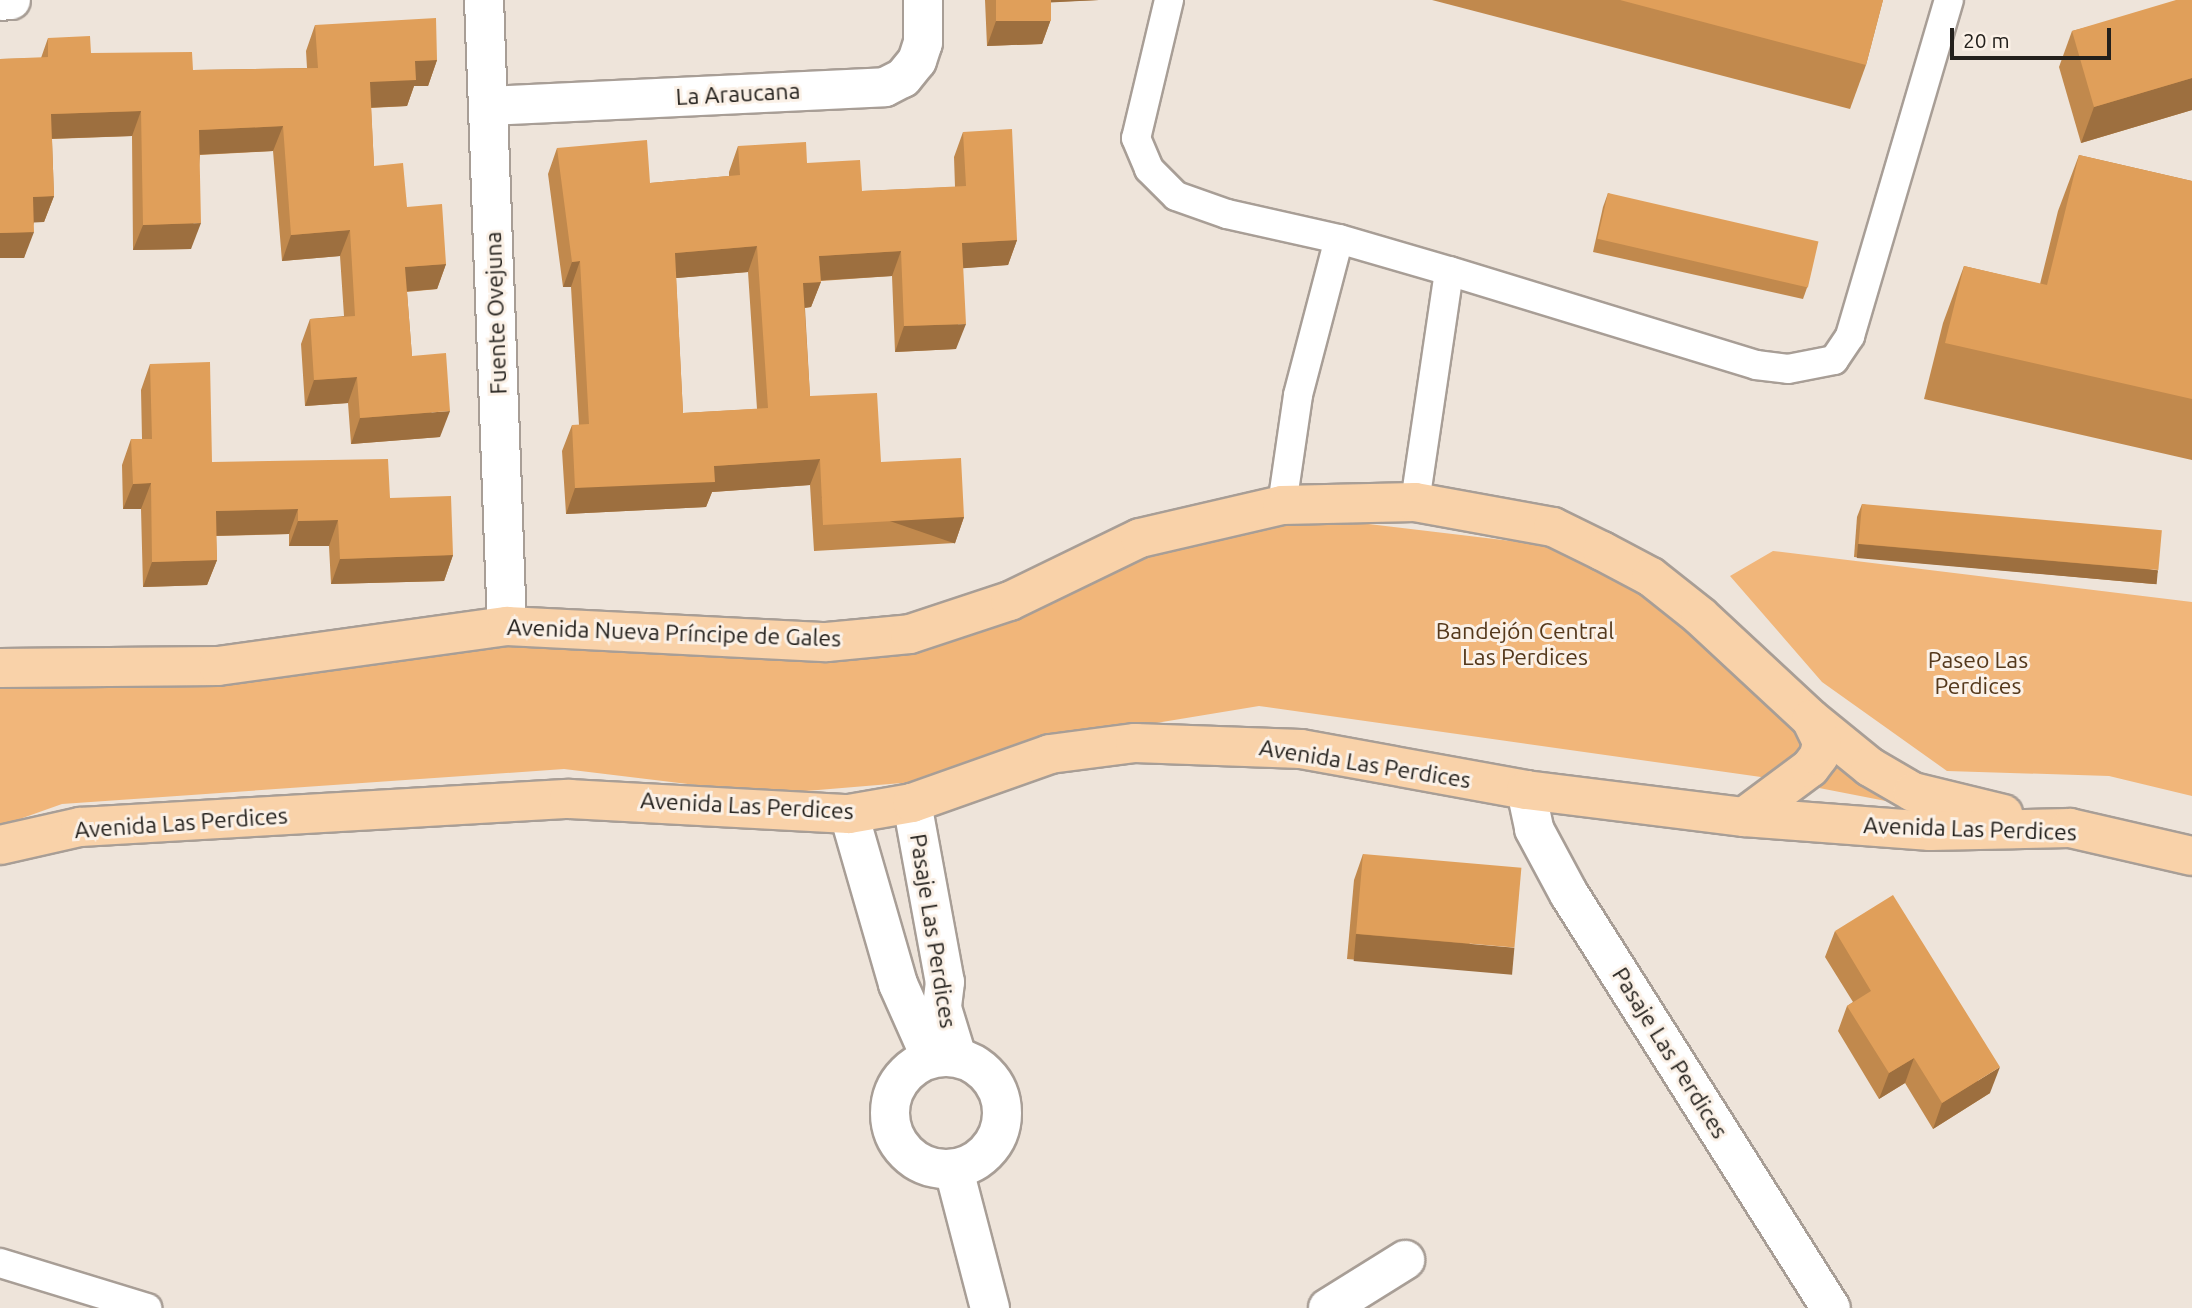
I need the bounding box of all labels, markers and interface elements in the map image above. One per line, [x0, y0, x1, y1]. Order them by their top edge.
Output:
scale bar [1954, 14, 2115, 58]
text: 20 m [1963, 28, 2010, 52]
street label: La Araucana [675, 77, 801, 111]
street label: Fuente Ovejuna [479, 231, 513, 395]
street label: Avenida Nueva Príncipe de Gales [506, 613, 842, 653]
park label: Bandejón Central Las Perdices [1436, 617, 1614, 671]
park label: Paseo Las Perdices [1928, 646, 2028, 700]
street label: Avenida Las Perdices [1257, 734, 1473, 794]
street label: Avenida Las Perdices [640, 787, 854, 825]
street label: Avenida Las Perdices [73, 802, 289, 844]
street label: Avenida Las Perdices [1863, 811, 2077, 847]
street label: Pasaje Las Perdices [904, 832, 962, 1030]
street label: Pasaje Las Perdices [1606, 962, 1734, 1144]

